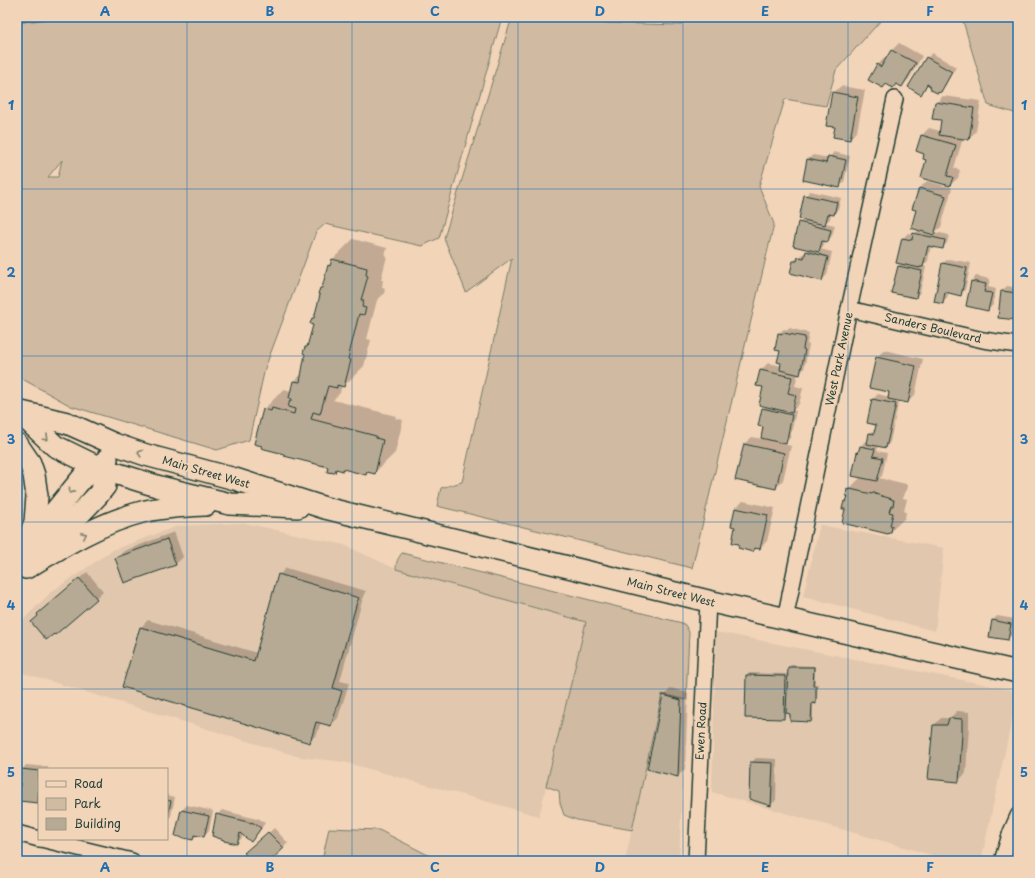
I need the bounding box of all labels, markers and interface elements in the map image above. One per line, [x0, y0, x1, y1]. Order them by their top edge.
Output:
text: A [100, 1, 110, 20]
text: B [266, 1, 275, 20]
text: C [430, 1, 440, 20]
text: D [595, 1, 605, 20]
text: E [761, 1, 769, 20]
text: F [926, 1, 934, 20]
text: 1 [8, 95, 14, 114]
text: 1 [1021, 95, 1027, 114]
text: 2 [6, 262, 16, 281]
text: 2 [1019, 262, 1029, 281]
street label: Sanders Boulevard [883, 308, 984, 347]
street label: West Park Avenue [820, 310, 857, 407]
text: 3 [7, 429, 16, 448]
text: 3 [1020, 429, 1029, 448]
one-way arrow [41, 433, 49, 441]
one-way arrow [136, 449, 143, 458]
street label: Main Street West [160, 451, 253, 492]
one-way arrow [69, 487, 76, 494]
one-way arrow [80, 532, 88, 540]
street label: Main Street West [625, 572, 718, 611]
text: 4 [7, 595, 16, 614]
text: 4 [1020, 595, 1029, 614]
street label: Ewen Road [690, 701, 711, 760]
text: 5 [7, 762, 15, 781]
text: 5 [1020, 762, 1028, 781]
legend [38, 768, 168, 840]
text: Road [74, 774, 103, 792]
text: Park [74, 794, 101, 812]
text: Building [74, 814, 121, 832]
text: A [100, 857, 110, 876]
text: B [266, 857, 275, 876]
text: C [430, 857, 440, 876]
text: D [595, 857, 605, 876]
text: E [761, 857, 769, 876]
text: F [926, 857, 934, 876]

